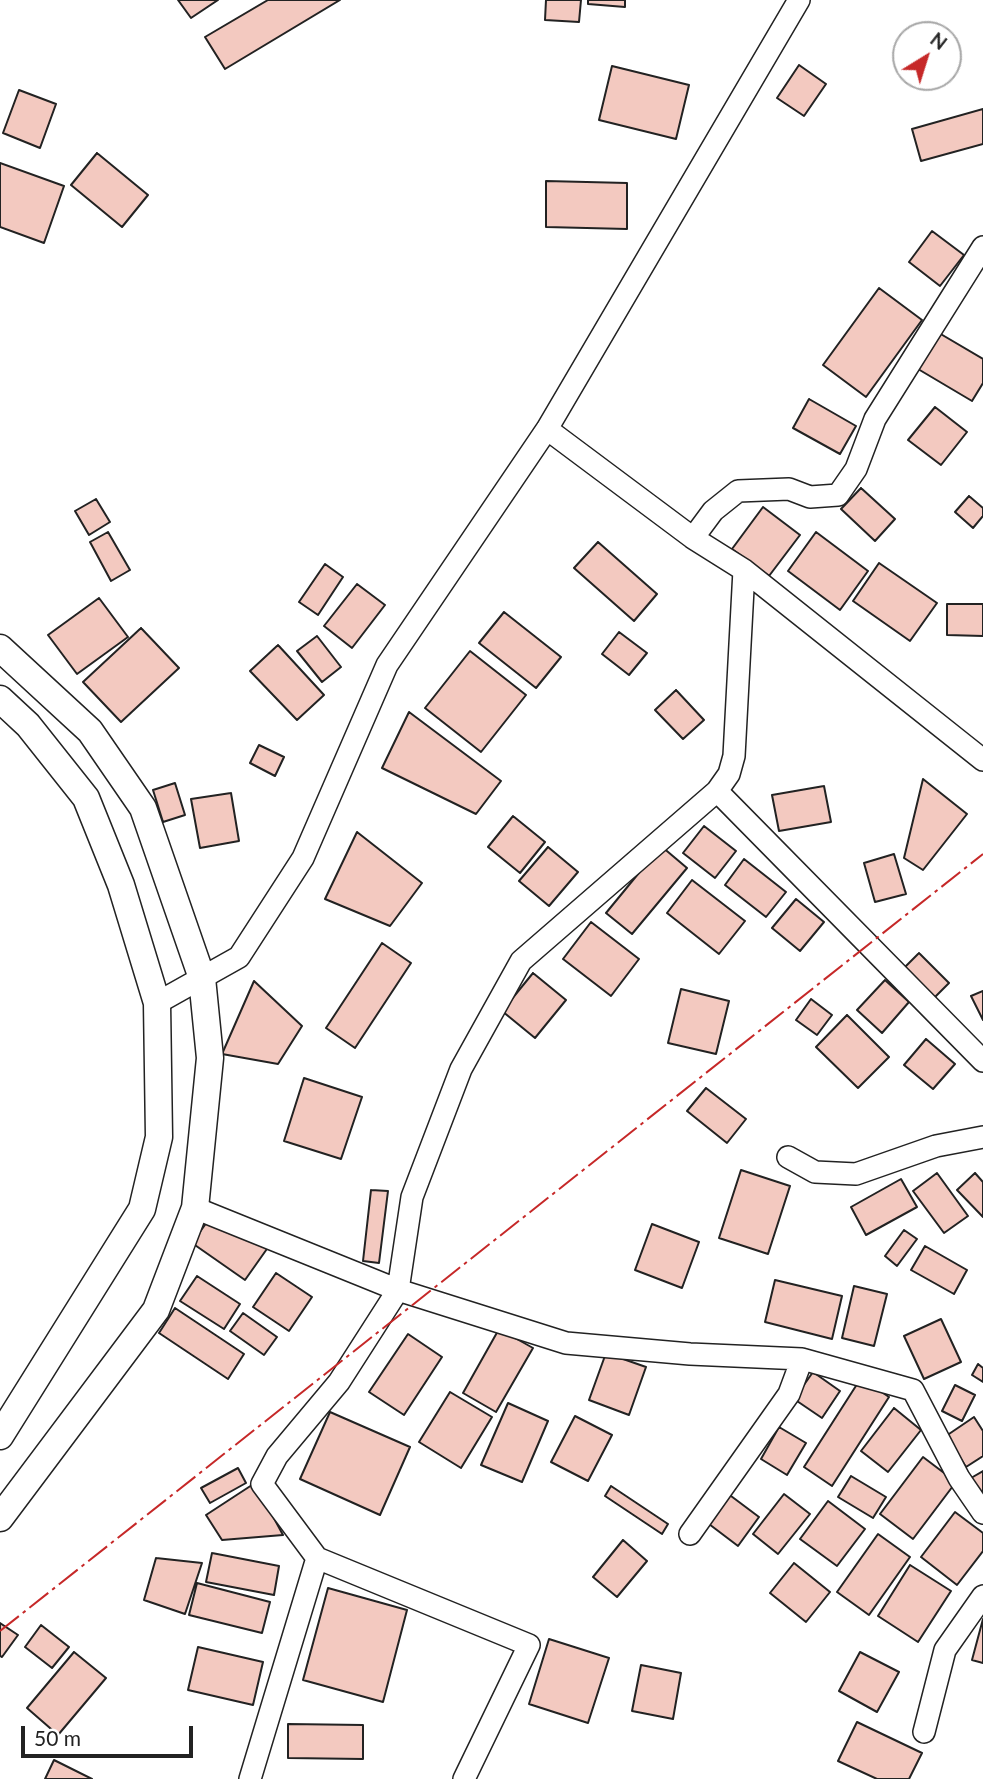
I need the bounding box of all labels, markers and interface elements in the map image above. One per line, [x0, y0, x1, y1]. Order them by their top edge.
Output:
north arrow [892, 21, 962, 91]
text: N [926, 27, 952, 54]
scale bar [24, 1712, 196, 1756]
text: 50 m [34, 1725, 81, 1750]

